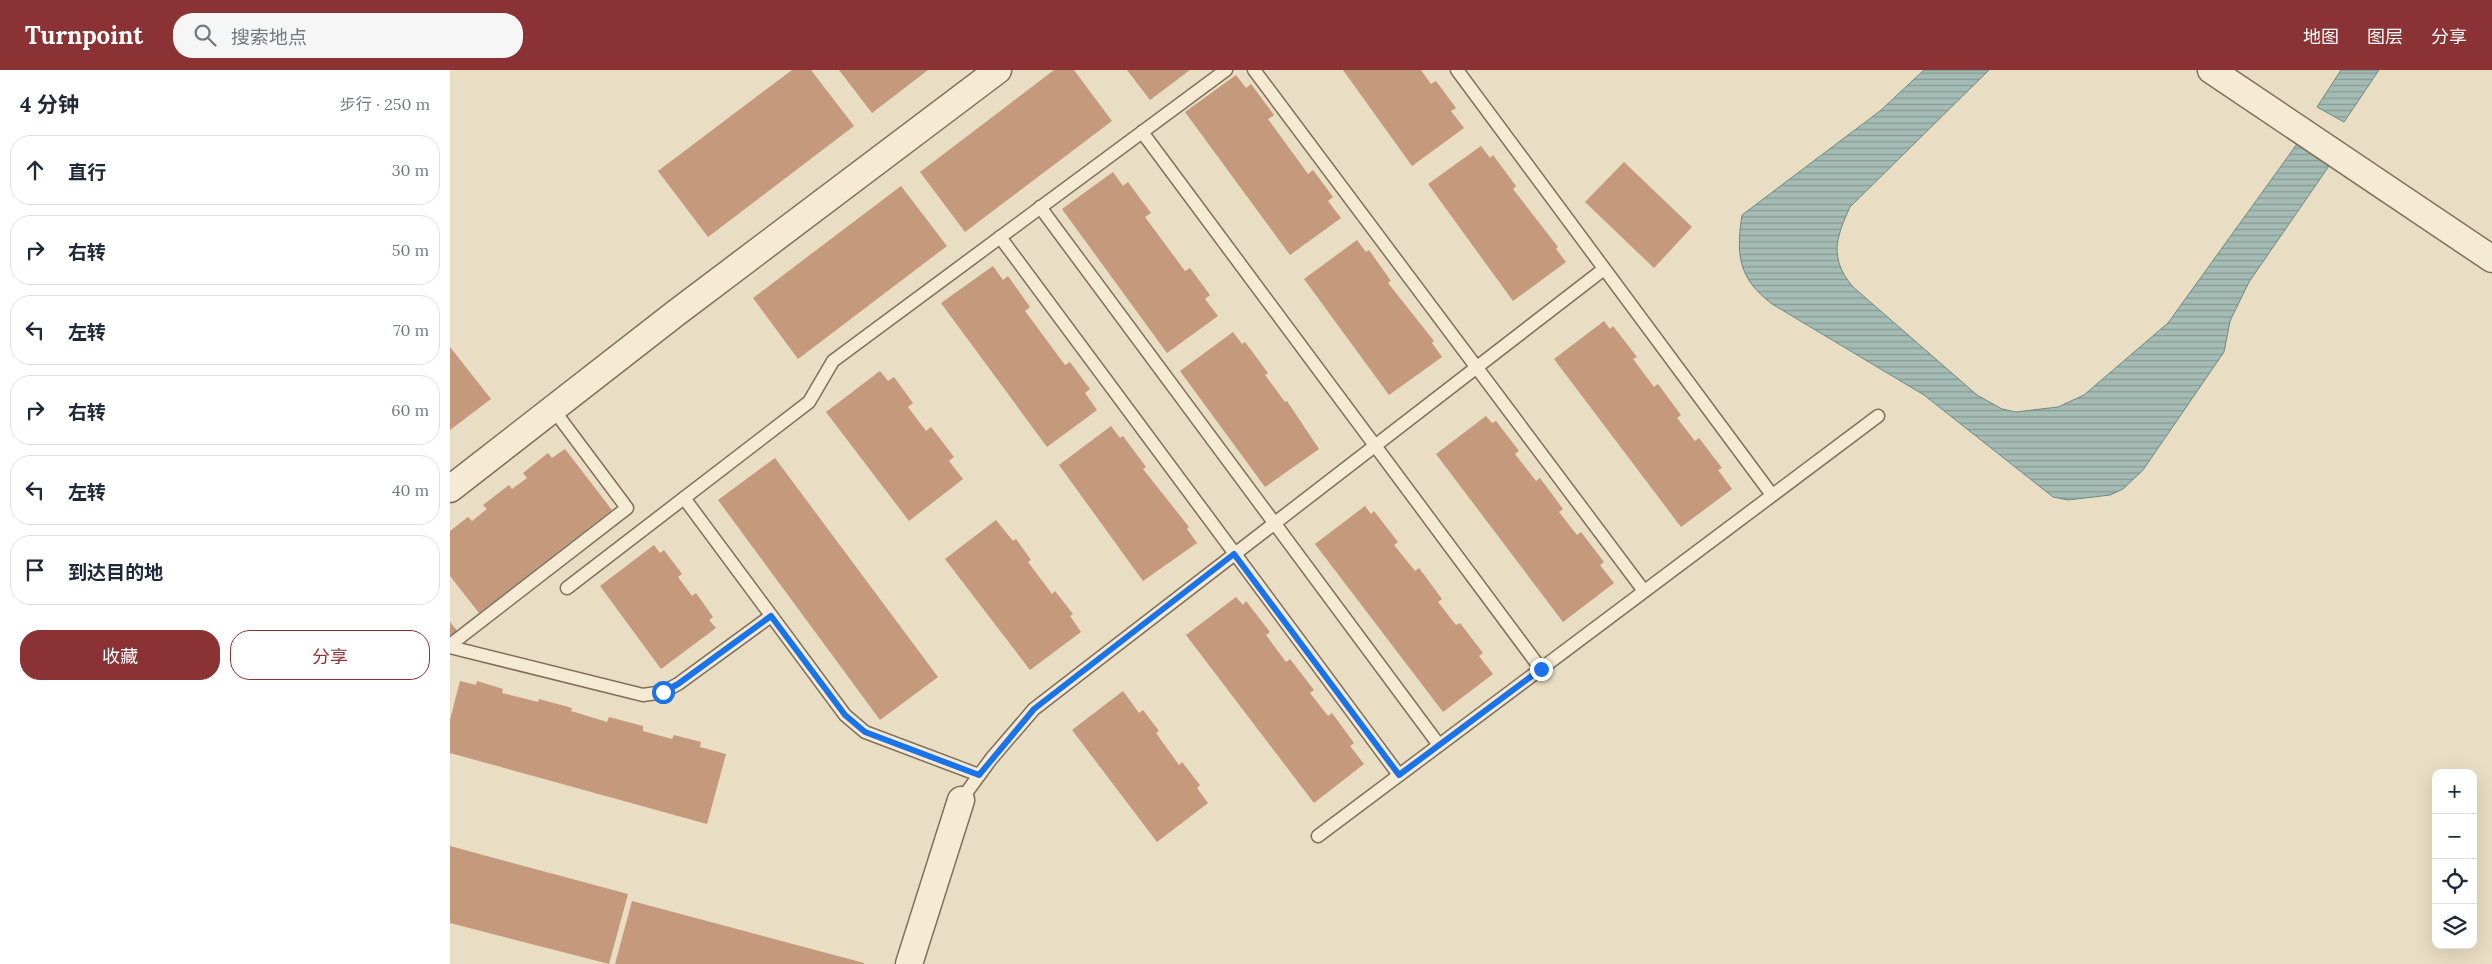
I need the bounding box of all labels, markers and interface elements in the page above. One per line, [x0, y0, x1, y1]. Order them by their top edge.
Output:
search box [173, 13, 523, 58]
text: Turnpoint [25, 20, 143, 51]
icon: search [191, 21, 219, 49]
text: 搜索地点 [231, 25, 307, 49]
text: 地图 [2303, 25, 2339, 48]
text: 图层 [2367, 25, 2403, 48]
text: 分享 [2431, 25, 2467, 48]
text: 4 分钟 [20, 91, 79, 118]
text: 步行 · 250 m [340, 94, 430, 114]
icon: ahead [21, 156, 49, 184]
text: 直行 [68, 160, 106, 184]
text: 30 m [392, 160, 429, 180]
icon: right [21, 236, 49, 264]
text: 右转 [68, 240, 106, 264]
text: 50 m [392, 240, 429, 260]
icon: left [21, 316, 49, 344]
text: 左转 [68, 320, 106, 344]
text: 70 m [393, 320, 429, 340]
icon: right [21, 396, 49, 424]
text: 右转 [68, 400, 106, 424]
text: 60 m [391, 400, 429, 420]
icon: left [21, 476, 49, 504]
text: 左转 [68, 480, 106, 504]
text: 40 m [392, 480, 429, 500]
icon: arrive [21, 556, 49, 584]
text: 到达目的地 [68, 560, 163, 584]
button: 收藏 [20, 630, 220, 680]
button: 分享 [230, 630, 430, 680]
route end [1530, 658, 1553, 681]
route start [652, 681, 675, 704]
map controls [2432, 769, 2477, 949]
button: + [2432, 769, 2477, 814]
button: − [2432, 814, 2477, 859]
button: locate [2432, 859, 2477, 904]
button: layers [2432, 904, 2477, 949]

